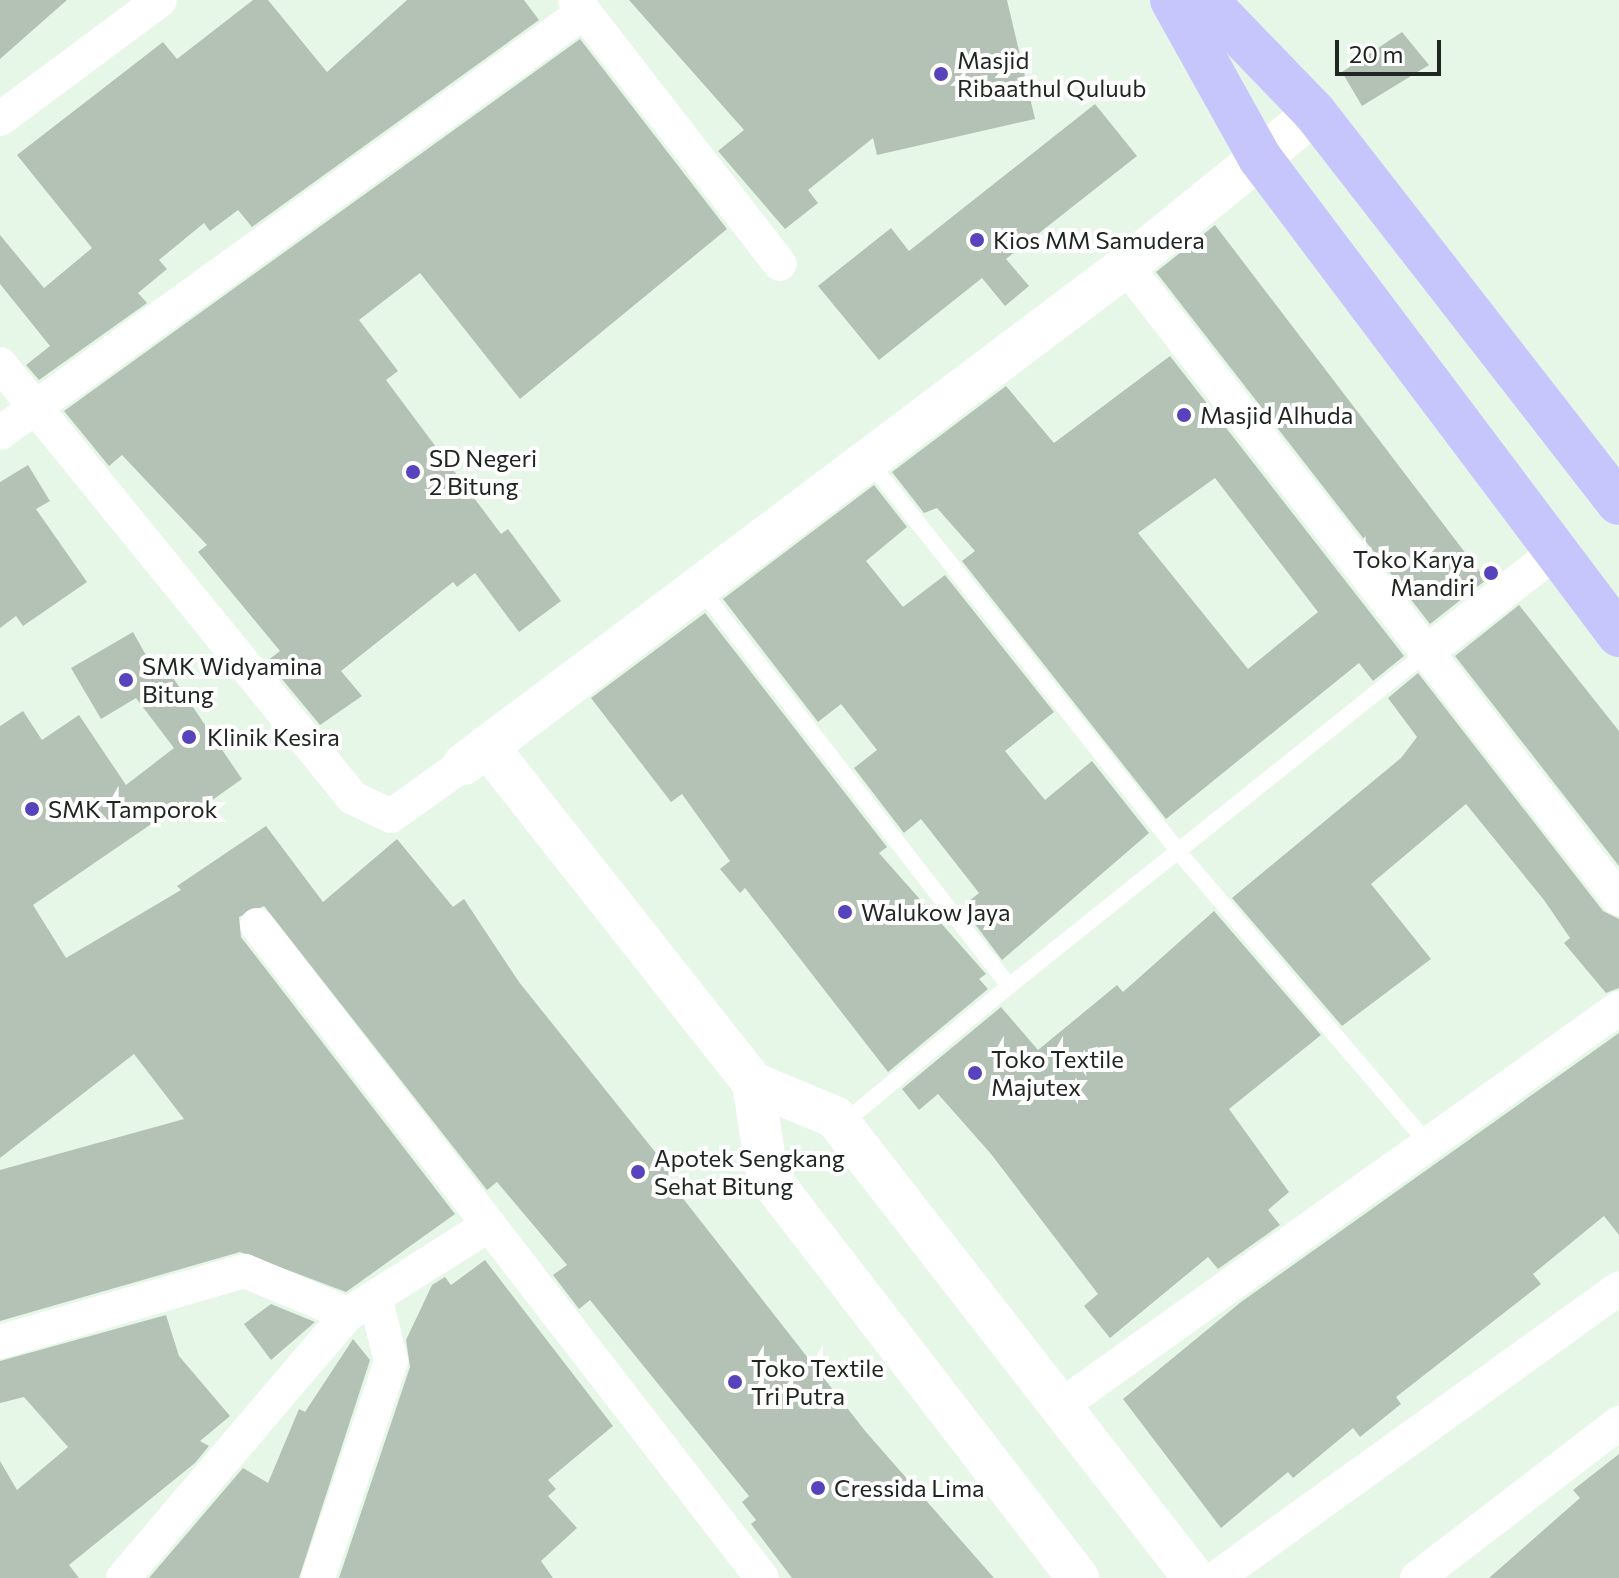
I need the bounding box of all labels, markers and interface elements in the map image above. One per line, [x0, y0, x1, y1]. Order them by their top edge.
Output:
scale bar [1339, 24, 1445, 74]
text: 20 m [1349, 39, 1403, 68]
place label: Masjid Ribaathul Quluub [957, 46, 1146, 102]
marker: Masjid Ribaathul Quluub [932, 65, 950, 83]
place label: Kios MM Samudera [993, 226, 1205, 254]
marker: Kios MM Samudera [968, 231, 986, 249]
place label: Masjid Alhuda [1200, 401, 1353, 429]
marker: Masjid Alhuda [1175, 406, 1193, 424]
place label: SD Negeri 2 Bitung [429, 444, 537, 500]
marker: SD Negeri 2 Bitung [404, 463, 422, 481]
place label: Toko Karya Mandiri [1353, 545, 1475, 601]
marker: Toko Karya Mandiri [1482, 564, 1500, 582]
place label: SMK Widyamina Bitung [142, 652, 322, 708]
marker: SMK Widyamina Bitung [117, 671, 135, 689]
place label: Klinik Kesira [207, 723, 340, 751]
marker: Klinik Kesira [178, 726, 200, 748]
place label: SMK Tamporok [48, 795, 218, 823]
marker: SMK Tamporok [23, 800, 41, 818]
place label: Walukow Jaya [861, 898, 1010, 926]
marker: Walukow Jaya [836, 903, 854, 921]
place label: Toko Textile Majutex [991, 1045, 1124, 1101]
marker: Toko Textile Majutex [966, 1064, 984, 1082]
place label: Apotek Sengkang Sehat Bitung [654, 1144, 845, 1200]
marker: Apotek Sengkang Sehat Bitung [629, 1163, 647, 1181]
place label: Toko Textile Tri Putra [751, 1354, 884, 1410]
marker: Toko Textile Tri Putra [726, 1373, 744, 1391]
place label: Cressida Lima [834, 1474, 985, 1502]
marker: Cressida Lima [809, 1479, 827, 1497]

